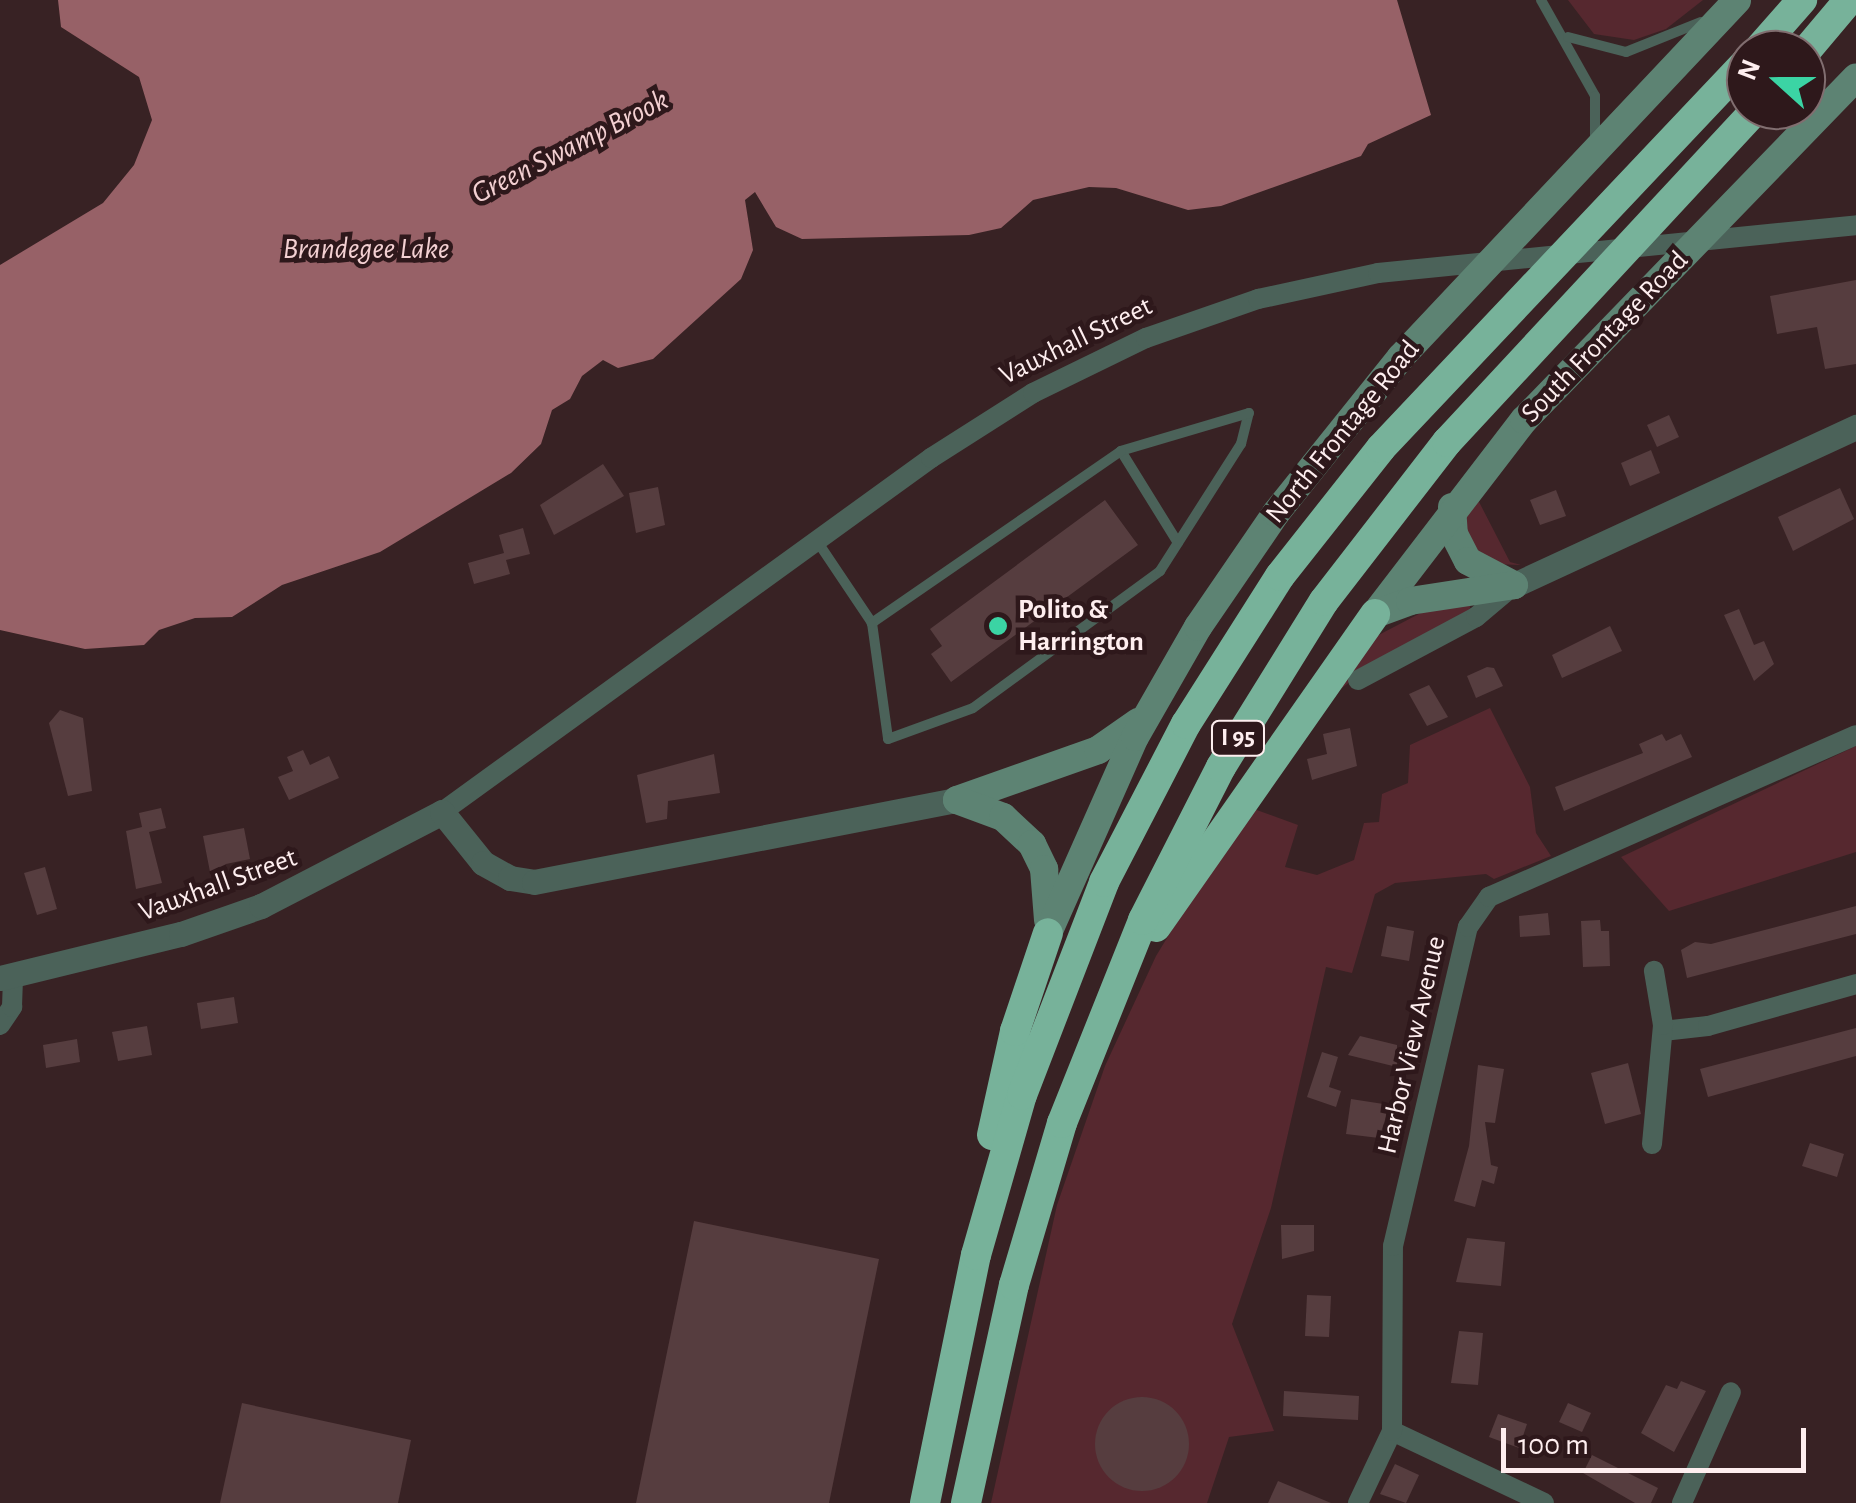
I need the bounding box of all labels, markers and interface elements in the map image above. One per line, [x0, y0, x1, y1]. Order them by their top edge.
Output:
north arrow [1726, 30, 1826, 130]
text: N [1733, 56, 1766, 84]
water label: Green Swamp Brook [466, 82, 674, 212]
water label: Brandegee Lake [283, 231, 449, 267]
street label: South Frontage Road [1515, 244, 1695, 430]
street label: Vauxhall Street [994, 290, 1158, 392]
street label: North Frontage Road [1259, 334, 1427, 530]
place label: Polito & Harrington [1018, 593, 1144, 659]
marker: Polito & Harrington [987, 615, 1009, 637]
road number: I 95 [1210, 718, 1266, 758]
street label: Vauxhall Street [134, 841, 302, 929]
street label: Harbor View Avenue [1371, 933, 1453, 1157]
scale bar [1506, 1408, 1811, 1470]
text: 100 m [1518, 1430, 1589, 1460]

